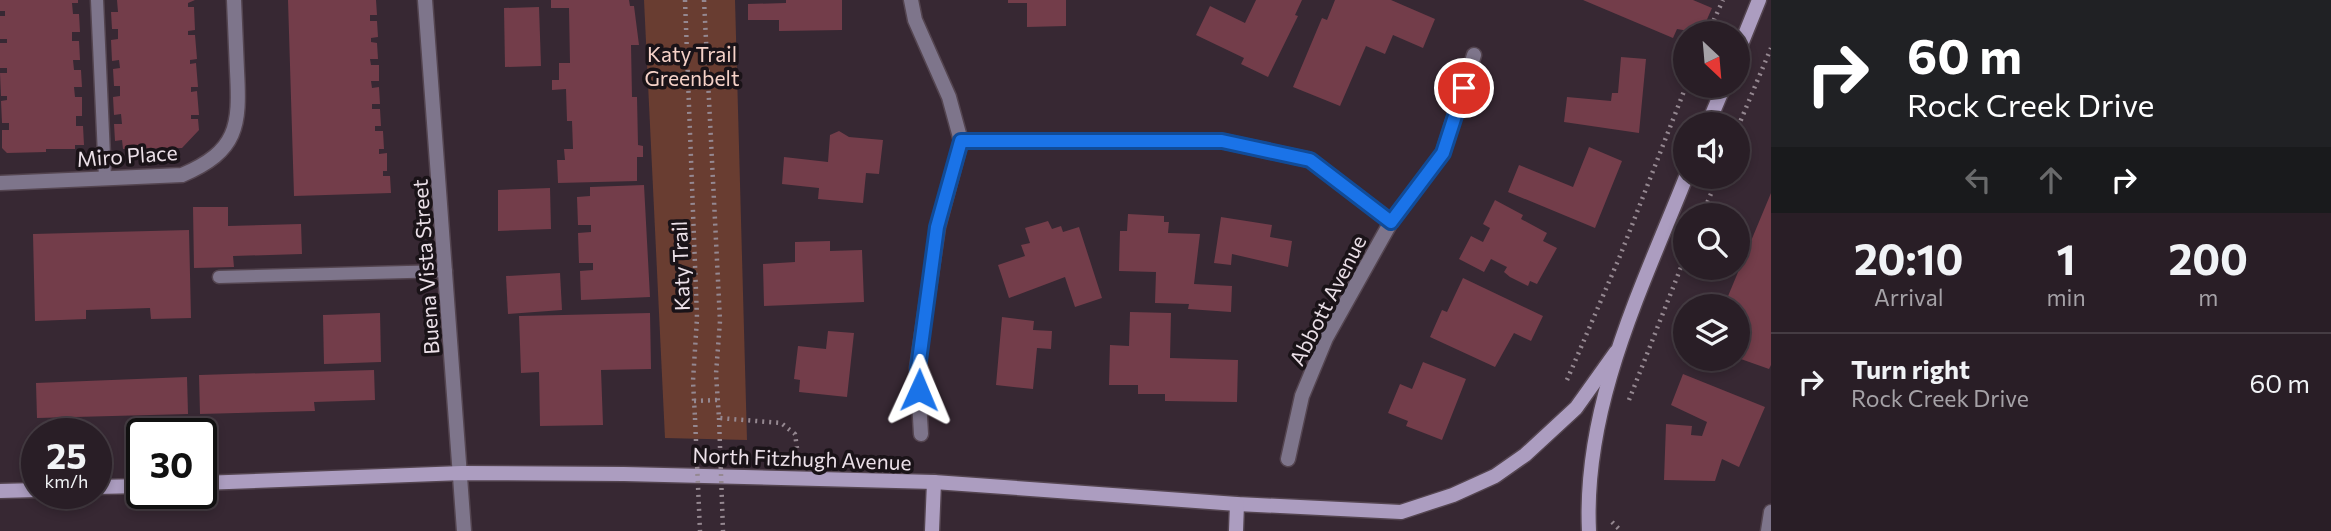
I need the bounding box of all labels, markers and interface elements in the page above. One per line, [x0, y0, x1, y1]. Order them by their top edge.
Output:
north arrow [1673, 21, 1750, 98]
map controls [1673, 21, 1750, 371]
text: 60 m [1907, 24, 2022, 84]
icon: right [1792, 28, 1883, 119]
park label: Katy Trail Greenbelt [644, 41, 740, 90]
pin [1434, 58, 1494, 118]
icon: arrive [1445, 69, 1483, 107]
text: Rock Creek Drive [1907, 84, 2155, 124]
button: sound [1673, 112, 1750, 189]
street label: Miro Place [76, 139, 178, 171]
icon: left [1959, 161, 1997, 199]
icon: ahead [2032, 161, 2070, 199]
icon: right [2105, 161, 2143, 199]
street label: Buena Vista Street [406, 178, 444, 356]
button: search [1673, 203, 1750, 280]
street label: Katy Trail [666, 220, 694, 312]
street label: Abbott Avenue [1283, 231, 1371, 369]
text: 20:10 [1854, 232, 1964, 284]
text: 1 [2057, 232, 2076, 284]
text: 200 [2169, 232, 2248, 284]
text: Arrival [1874, 283, 1944, 311]
text: min [2046, 283, 2086, 311]
text: m [2198, 283, 2218, 311]
button: layers [1673, 294, 1750, 371]
position arrow [882, 353, 956, 427]
text: Turn right [1851, 353, 1970, 384]
icon: right [1792, 363, 1830, 401]
text: 60 m [2250, 367, 2310, 398]
text: Rock Creek Drive [1851, 384, 2029, 412]
speed limit sign: 30 [126, 418, 217, 509]
text: 25 [46, 433, 87, 476]
street label: North Fitzhugh Avenue [692, 442, 912, 474]
text: km/h [45, 470, 88, 492]

